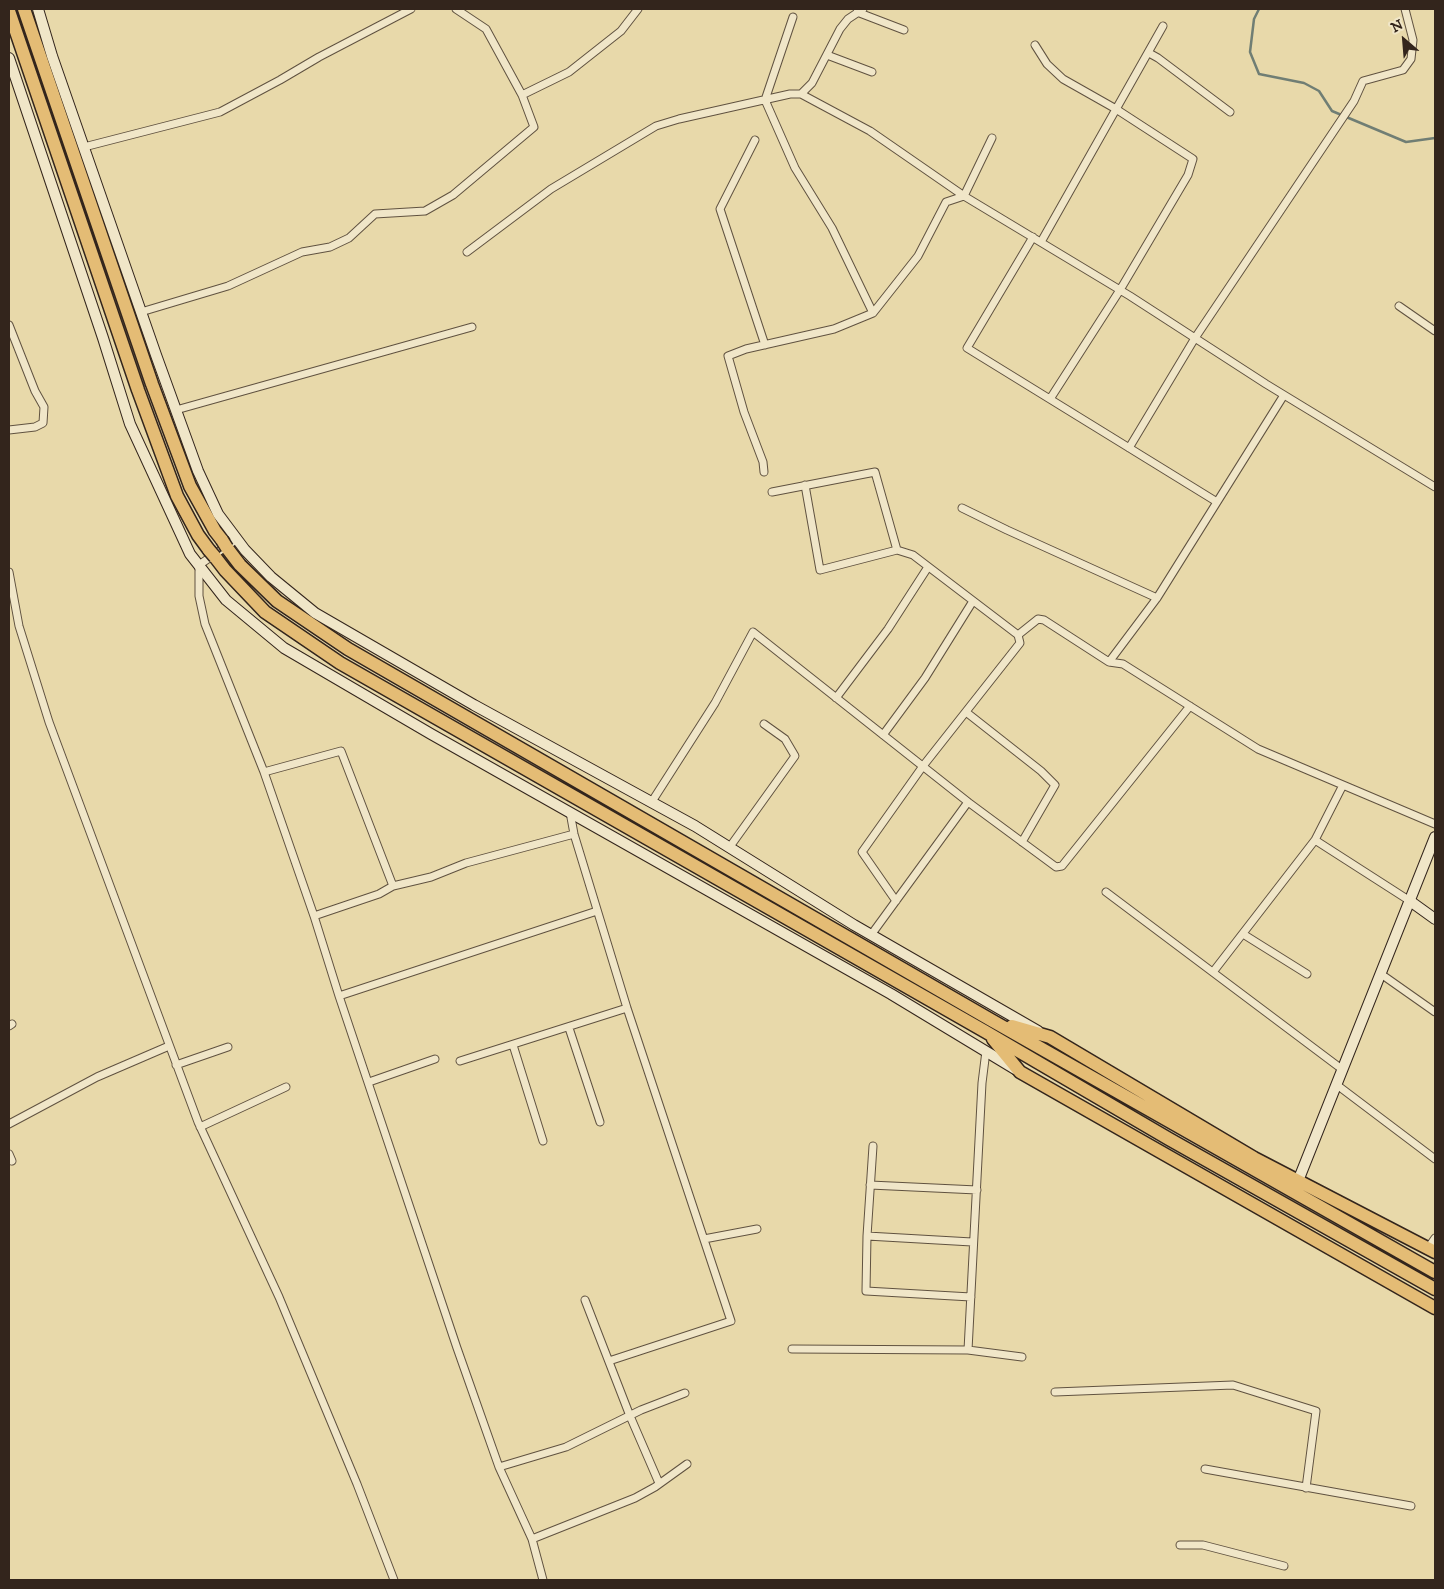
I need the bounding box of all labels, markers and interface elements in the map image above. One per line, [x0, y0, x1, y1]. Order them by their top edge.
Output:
north arrow [1379, 15, 1429, 65]
text: N [1388, 16, 1406, 37]

